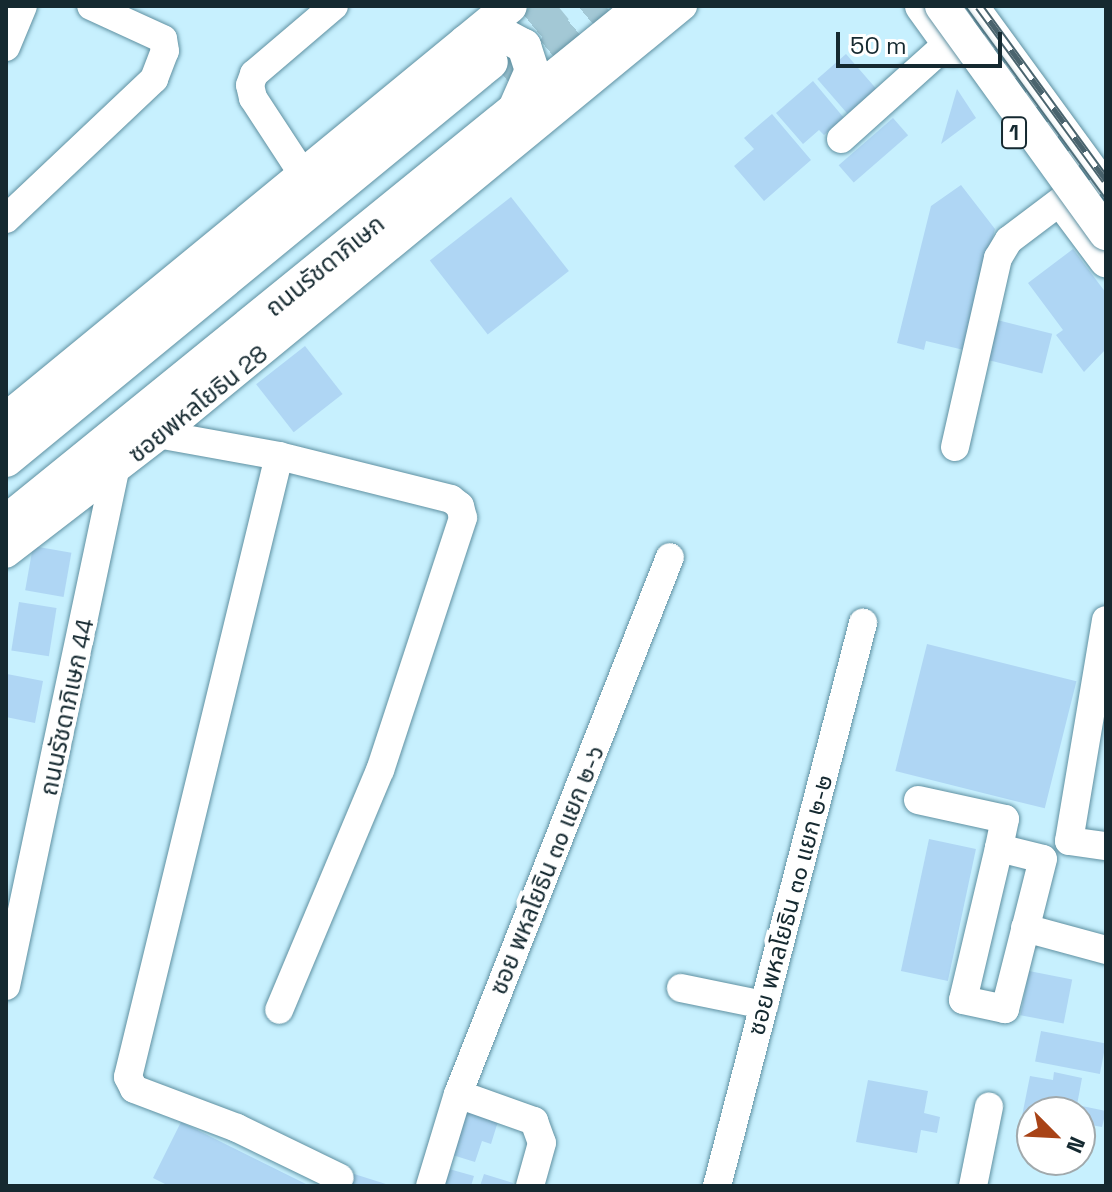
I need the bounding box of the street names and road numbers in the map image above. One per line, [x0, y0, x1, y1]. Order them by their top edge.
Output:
road number: 1 [1000, 115, 1028, 151]
street label: ถนนรัชดาภิเษก [260, 209, 390, 323]
street label: ซอยพหลโยธิน 28 [123, 339, 273, 469]
street label: ถนนรัชดาภิเษก 44 [34, 616, 100, 798]
street label: ซอย พหลโยธิน ๓๐ แยก ๒-๖ [484, 741, 610, 999]
street label: ซอย พหลโยธิน ๓๐ แยก ๒-๒ [741, 772, 839, 1038]

